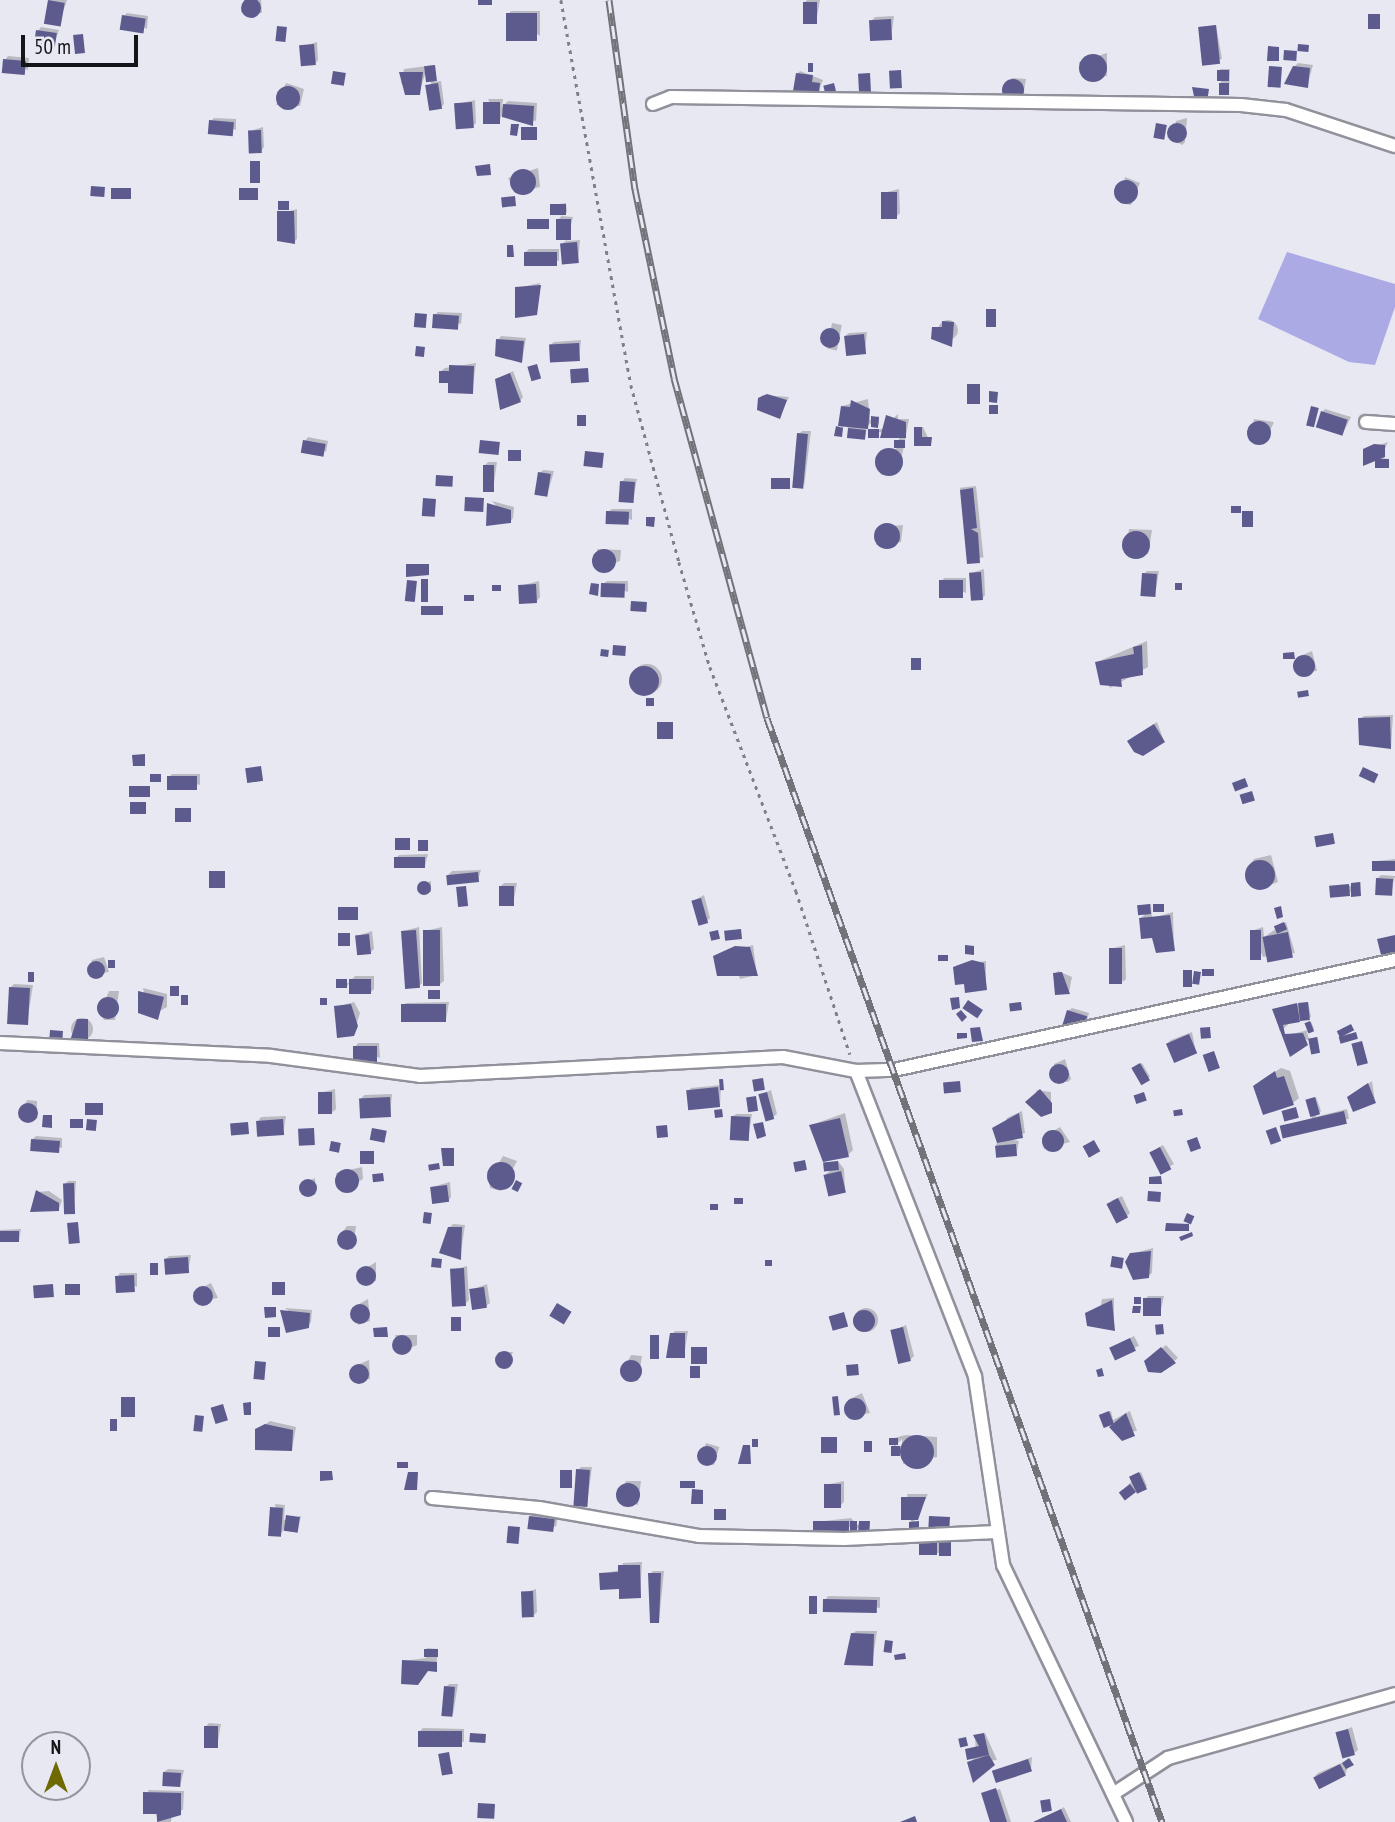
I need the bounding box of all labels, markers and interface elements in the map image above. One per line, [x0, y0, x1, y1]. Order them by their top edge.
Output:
scale bar [24, 21, 142, 65]
text: 50 m [34, 33, 71, 60]
north arrow [21, 1731, 91, 1801]
text: N [51, 1735, 61, 1759]

